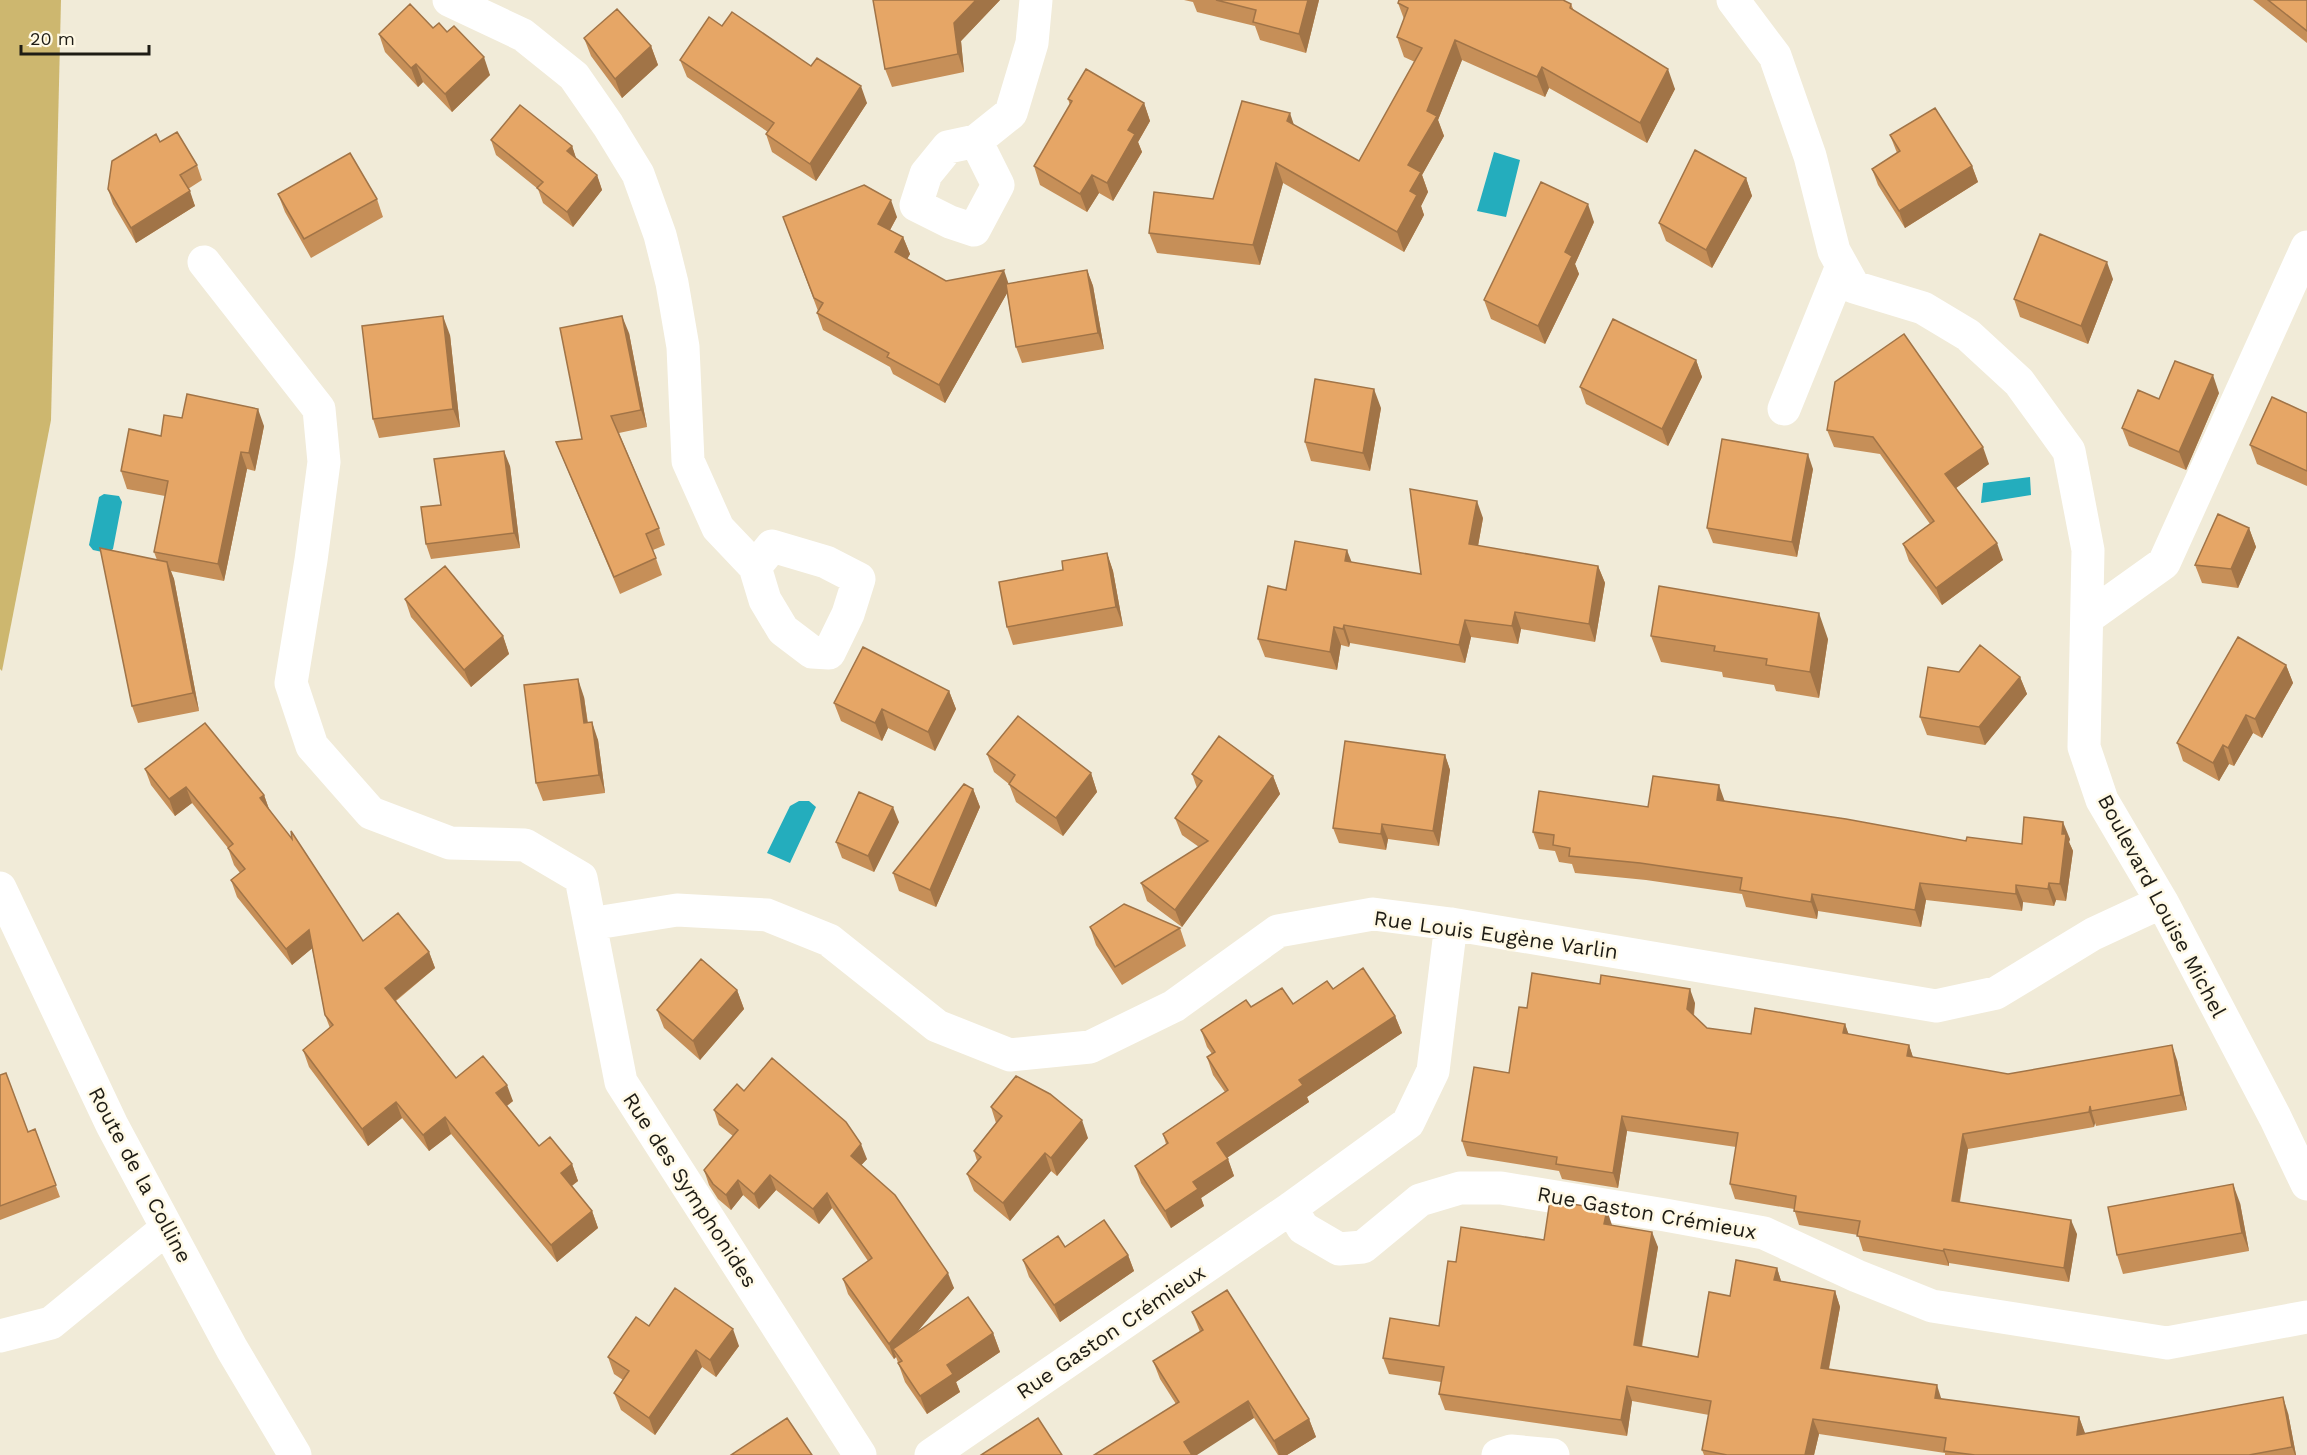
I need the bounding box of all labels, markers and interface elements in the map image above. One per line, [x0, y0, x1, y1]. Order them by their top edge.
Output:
scale bar [21, 18, 148, 56]
text: 20 m [30, 28, 75, 49]
street label: Boulevard Louise Michel [2093, 790, 2232, 1022]
street label: Rue Louis Eugène Varlin [1372, 905, 1620, 964]
street label: Route de la Colline [84, 1083, 197, 1267]
street label: Rue des Symphonides [618, 1088, 763, 1292]
street label: Rue Gaston Crémieux [1535, 1181, 1759, 1244]
street label: Rue Gaston Crémieux [1012, 1259, 1210, 1404]

